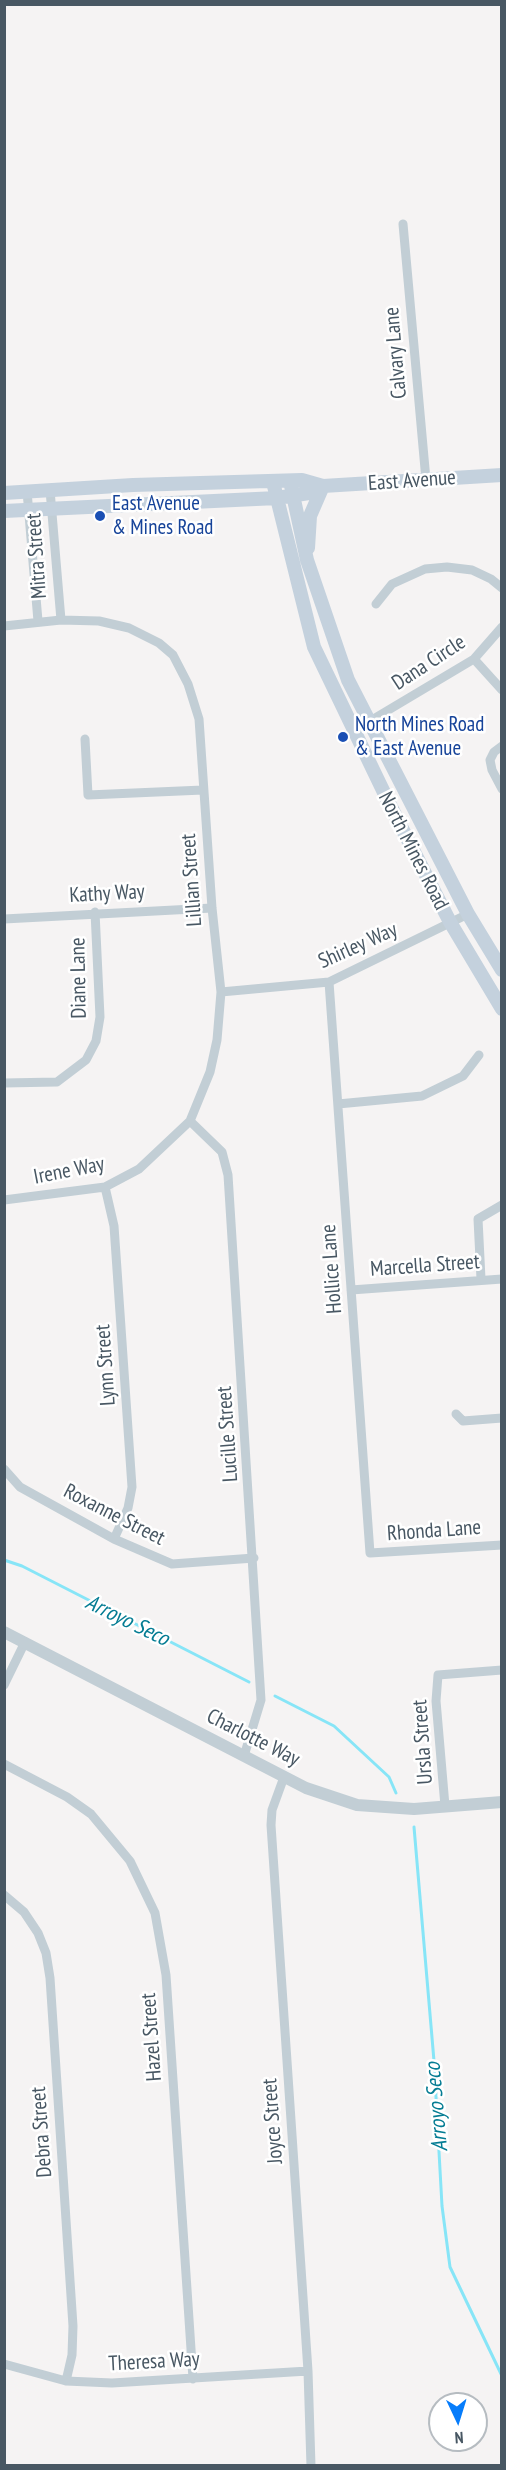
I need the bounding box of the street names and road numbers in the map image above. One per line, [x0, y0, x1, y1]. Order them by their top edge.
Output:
street label: Calvary Lane [379, 306, 413, 400]
street label: East Avenue [367, 465, 457, 497]
street label: Mitra Street [21, 512, 53, 600]
street label: Dana Circle [388, 630, 470, 696]
street label: North Mines Road [372, 788, 454, 914]
street label: Lillian Street [176, 833, 208, 927]
street label: Kathy Way [69, 879, 145, 909]
street label: Shirley Way [315, 917, 401, 975]
street label: Diane Lane [66, 937, 92, 1019]
street label: Irene Way [32, 1152, 106, 1190]
street label: Hollice Lane [316, 1223, 348, 1315]
street label: Marcella Street [370, 1250, 480, 1282]
street label: Lynn Street [91, 1324, 121, 1406]
street label: Lucille Street [212, 1385, 244, 1483]
street label: Roxanne Street [59, 1479, 169, 1551]
street label: Rhonda Lane [386, 1515, 482, 1547]
street label: Ursla Street [407, 1699, 439, 1785]
street label: Charlotte Way [202, 1704, 304, 1772]
street label: Hazel Street [136, 1992, 168, 2082]
street label: Joyce Street [257, 2077, 289, 2165]
street label: Debra Street [26, 2086, 58, 2178]
street label: Theresa Way [108, 2347, 200, 2377]

